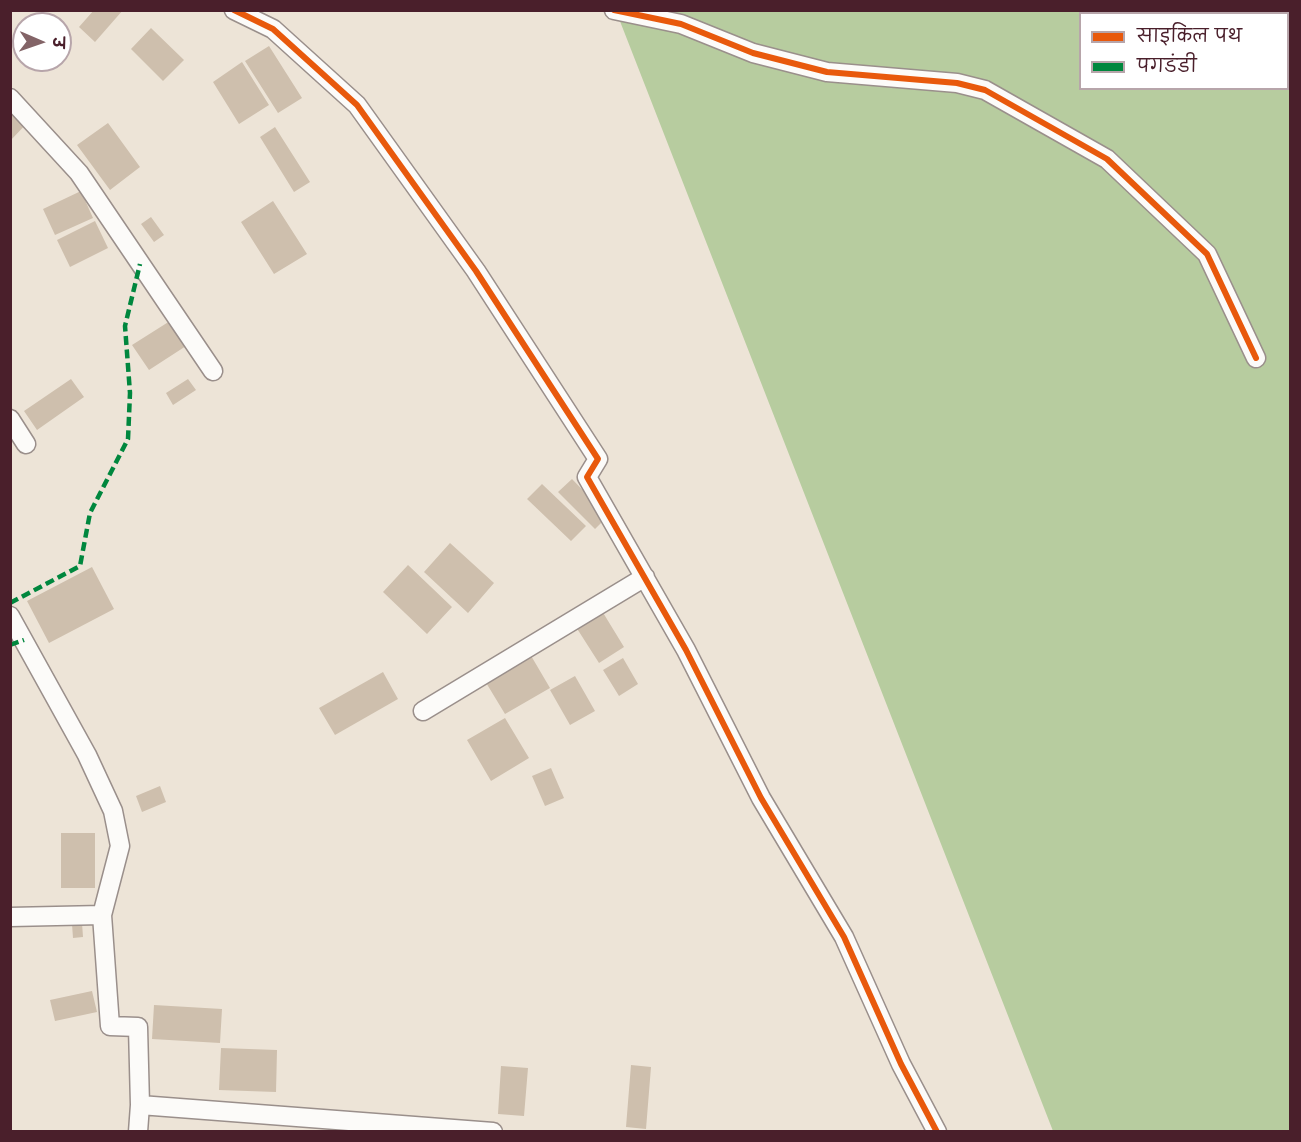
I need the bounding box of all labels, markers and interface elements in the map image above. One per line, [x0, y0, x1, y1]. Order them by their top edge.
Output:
north arrow [12, 12, 72, 72]
legend [1079, 12, 1289, 90]
text: साइकिल पथ [1137, 24, 1242, 48]
text: उ [48, 37, 69, 48]
text: पगडंडी [1137, 54, 1197, 78]

